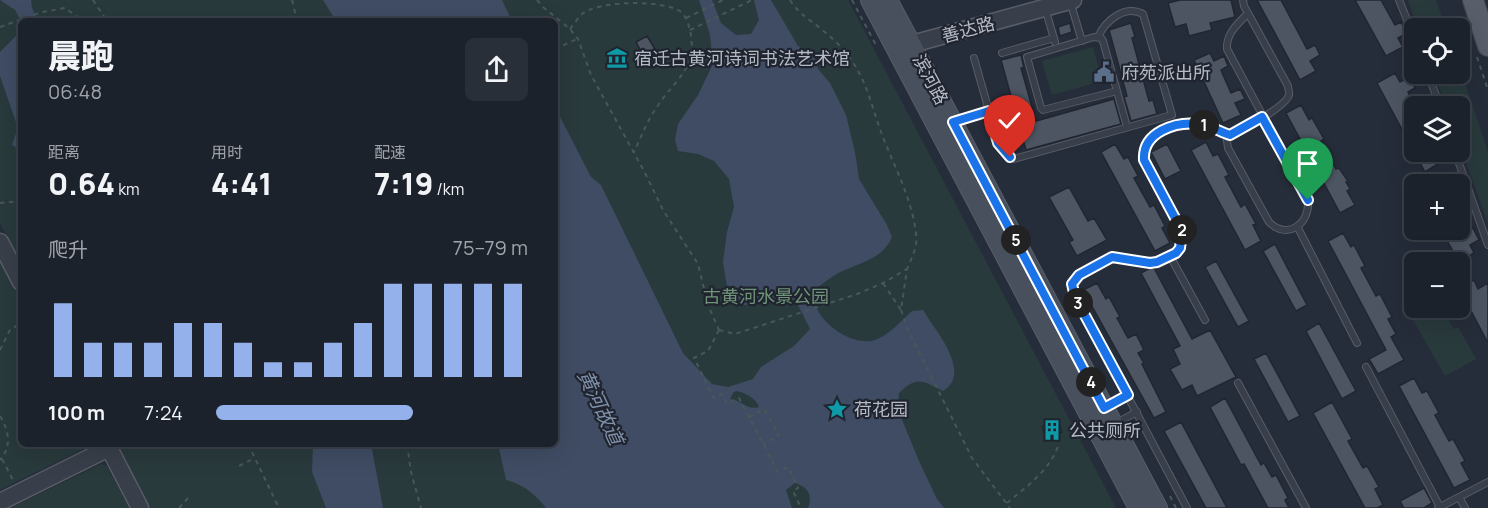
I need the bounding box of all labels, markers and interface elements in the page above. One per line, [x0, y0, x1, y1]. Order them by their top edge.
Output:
street label: 善达路 [939, 10, 997, 48]
map controls [1404, 18, 1470, 318]
button: locate [1404, 18, 1470, 84]
text: 晨跑 [48, 33, 114, 78]
button: share [465, 38, 528, 101]
museum icon: 宿迁古黄河诗词书法艺术馆 [605, 46, 629, 70]
place label: 宿迁古黄河诗词书法艺术馆 [634, 46, 850, 70]
street label: 滨河路 [908, 50, 954, 108]
public building icon: 府苑派出所 [1092, 60, 1116, 84]
place label: 府苑派出所 [1121, 60, 1211, 84]
text: 06:48 [48, 78, 102, 105]
pin [984, 95, 1035, 157]
button: layers [1404, 96, 1470, 162]
icon: check [993, 104, 1026, 137]
pin: 1 [1189, 110, 1219, 140]
text: 1 [1200, 114, 1208, 136]
pin [1282, 138, 1333, 200]
text: 距离 [48, 141, 80, 163]
text: 用时 [211, 141, 243, 163]
text: 配速 [374, 141, 406, 163]
icon: arrive [1291, 147, 1324, 180]
text: 0.64 [48, 163, 115, 204]
text: 4:41 [211, 163, 272, 204]
text: 7:19 [374, 163, 433, 204]
button: + [1404, 174, 1470, 240]
text: km [115, 178, 140, 200]
text: /km [433, 178, 464, 200]
pin: 2 [1167, 215, 1197, 245]
text: 2 [1177, 219, 1187, 241]
pin: 5 [1001, 225, 1031, 255]
text: 5 [1011, 229, 1021, 251]
text: 75–79 m [453, 234, 528, 261]
text: 爬升 [48, 236, 88, 263]
button: − [1404, 252, 1470, 318]
park label: 古黄河水景公园 [703, 284, 829, 308]
pin: 3 [1063, 288, 1093, 318]
text: 3 [1073, 292, 1083, 314]
water label: 黄河故道 [572, 365, 631, 452]
pin: 4 [1076, 367, 1106, 397]
text: 4 [1086, 371, 1096, 393]
place icon: 荷花园 [825, 397, 849, 421]
place label: 荷花园 [854, 397, 908, 421]
text: 100 m [48, 399, 105, 426]
text: 7:24 [144, 399, 183, 426]
building icon: 公共厕所 [1040, 418, 1064, 442]
place label: 公共厕所 [1069, 418, 1141, 442]

